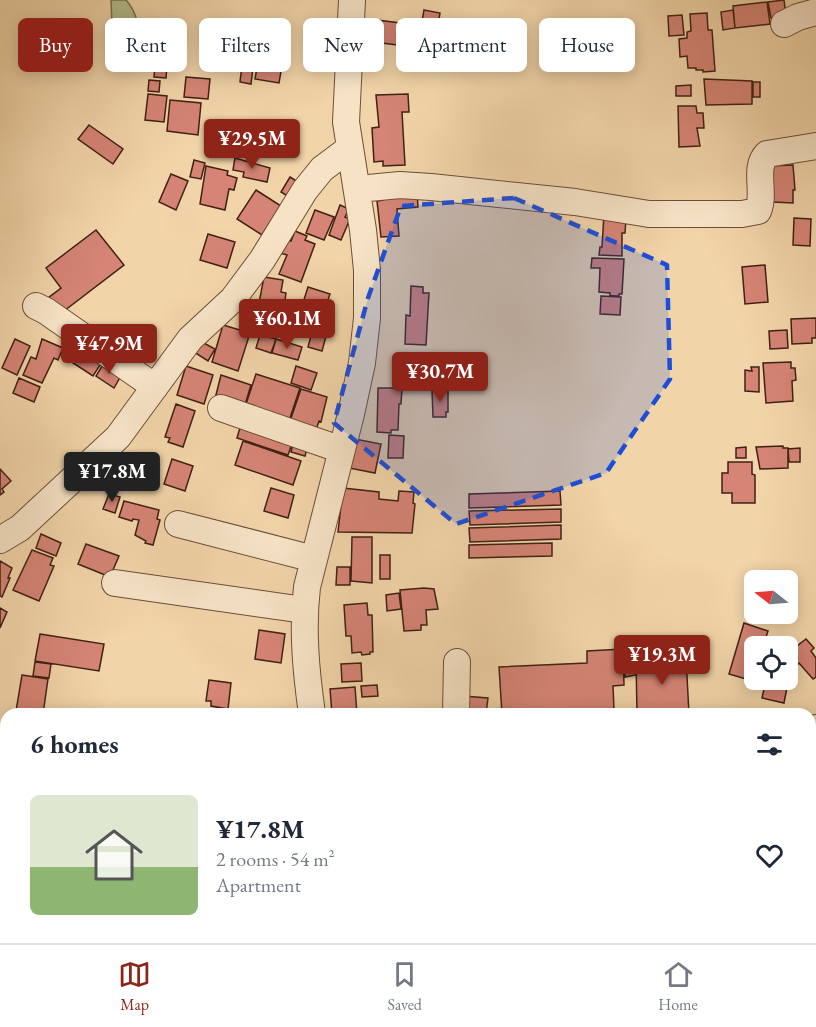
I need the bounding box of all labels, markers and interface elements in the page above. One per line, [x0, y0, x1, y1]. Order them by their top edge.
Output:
chip: Buy [18, 18, 93, 72]
chip: Rent [105, 18, 187, 72]
chip: Filters [199, 18, 291, 72]
chip: New [303, 18, 384, 72]
chip: Apartment [396, 18, 527, 72]
chip: House [539, 18, 635, 72]
pin: ¥29.5M [203, 119, 301, 170]
text: ¥29.5M [218, 125, 286, 151]
pin: ¥60.1M [238, 299, 336, 350]
text: ¥60.1M [253, 305, 321, 331]
pin: ¥47.9M [60, 324, 158, 375]
text: ¥47.9M [75, 330, 143, 356]
pin: ¥30.7M [391, 352, 489, 403]
text: ¥30.7M [406, 358, 474, 384]
pin: ¥17.8M [63, 452, 161, 503]
text: ¥17.8M [78, 458, 146, 484]
north arrow [744, 570, 798, 624]
map controls [744, 570, 798, 690]
pin: ¥19.3M [613, 635, 711, 686]
button: locate [744, 636, 798, 690]
text: ¥19.3M [628, 641, 696, 667]
text: 6 homes [30, 727, 119, 761]
icon: filters [753, 728, 786, 761]
text: ¥17.8M [216, 812, 305, 846]
icon: home [78, 819, 150, 891]
icon: heart [753, 839, 786, 872]
text: 2 rooms · 54 m² [216, 846, 335, 872]
text: Apartment [216, 872, 301, 898]
tab: Map [118, 958, 151, 1015]
tab: Saved [388, 958, 422, 1015]
tab: Home [658, 958, 698, 1015]

